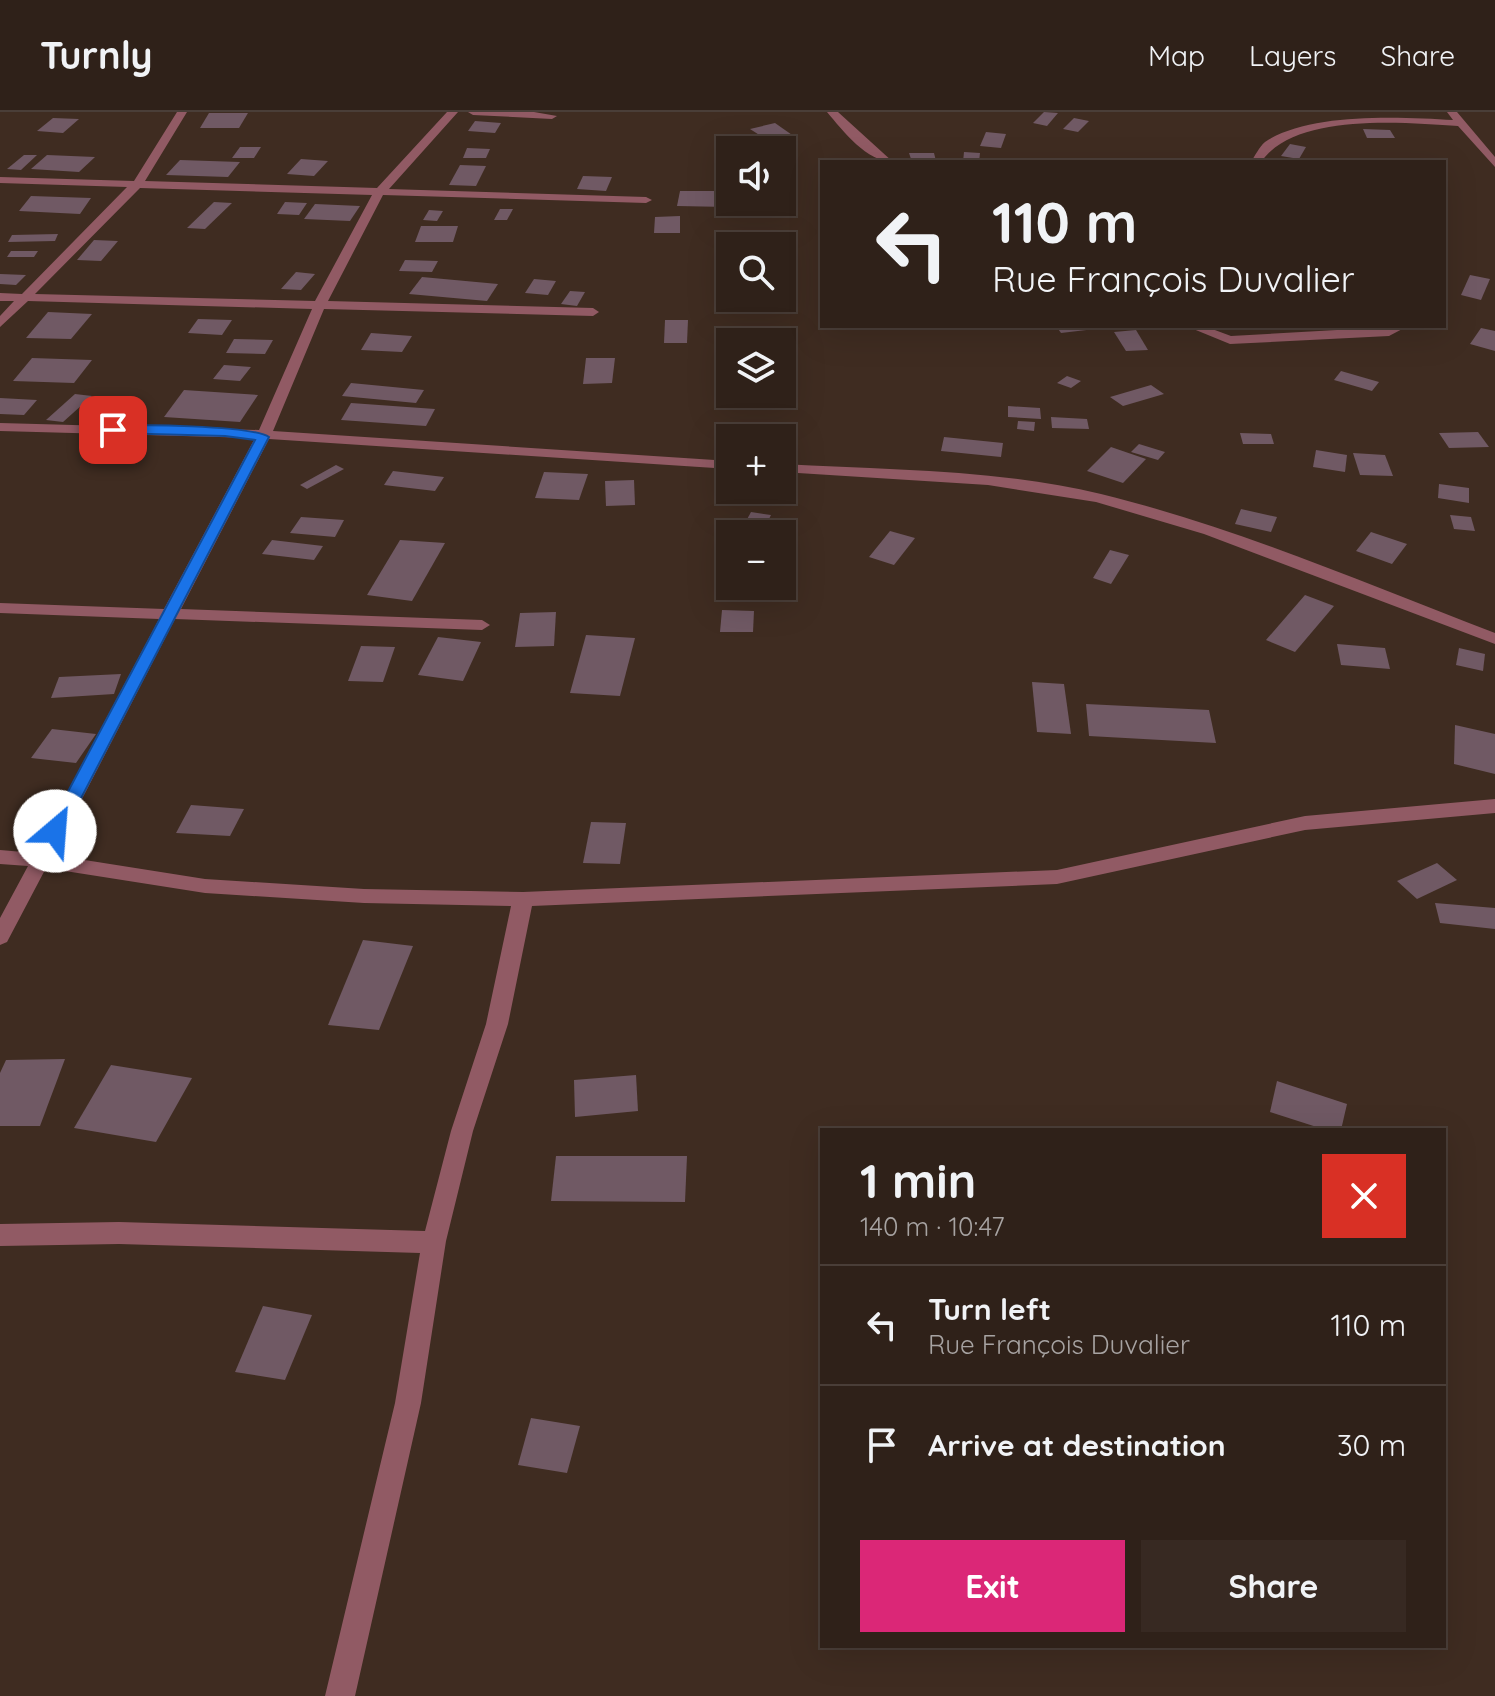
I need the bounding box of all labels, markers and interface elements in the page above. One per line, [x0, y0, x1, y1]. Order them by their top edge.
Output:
text: Turnly [40, 31, 153, 79]
text: Map [1148, 38, 1205, 73]
text: Layers [1249, 38, 1336, 73]
text: Share [1380, 38, 1455, 73]
map controls [716, 136, 796, 600]
button: sound [716, 136, 796, 216]
text: 110 m [992, 187, 1137, 257]
icon: left [860, 192, 964, 296]
button: search [716, 232, 796, 312]
text: Rue François Duvalier [992, 256, 1355, 301]
button: layers [716, 328, 796, 408]
pin [79, 396, 147, 464]
icon: arrive [91, 408, 135, 452]
button: + [716, 424, 796, 504]
button: − [716, 520, 796, 600]
position arrow [13, 789, 97, 873]
text: 1 min [860, 1150, 976, 1210]
button: close [1322, 1154, 1406, 1238]
text: 140 m · 10:47 [860, 1210, 1005, 1243]
text: Turn left [928, 1290, 1051, 1328]
icon: left [860, 1303, 904, 1347]
text: 110 m [1330, 1306, 1406, 1344]
text: Rue François Duvalier [928, 1328, 1190, 1361]
icon: arrive [860, 1423, 904, 1467]
text: Arrive at destination [928, 1426, 1226, 1464]
text: 30 m [1337, 1426, 1406, 1464]
button: Exit [860, 1540, 1125, 1632]
button: Share [1141, 1540, 1406, 1632]

